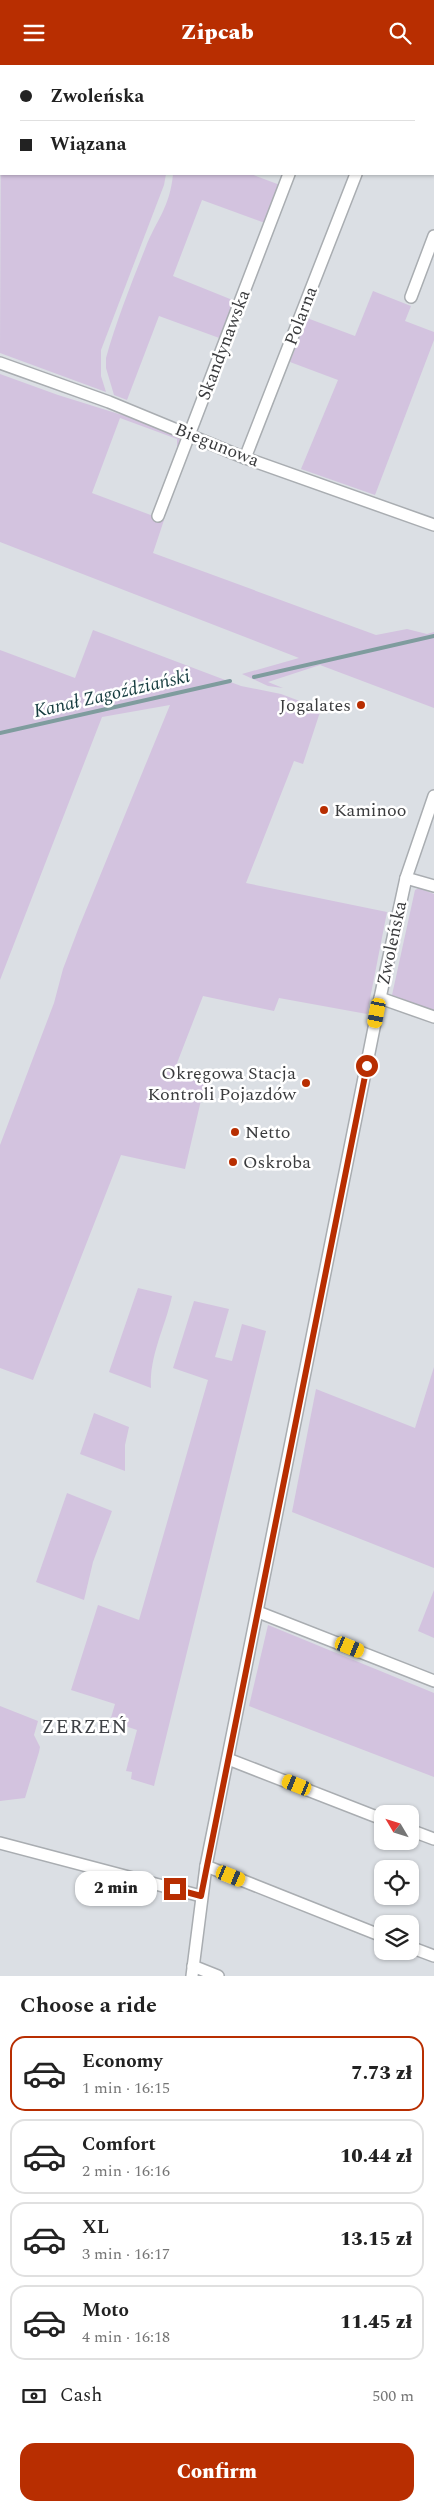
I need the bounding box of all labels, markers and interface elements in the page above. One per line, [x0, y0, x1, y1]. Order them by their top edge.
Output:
text: Zipcab [180, 16, 254, 49]
icon: menu [20, 19, 48, 47]
icon: search [386, 19, 414, 47]
text: Zwoleńska [50, 82, 144, 111]
text: Wiązana [50, 130, 126, 159]
street label: Polarna [277, 282, 325, 349]
street label: Skandynawska [191, 286, 258, 404]
street label: Biegunowa [171, 416, 263, 474]
water label: Kanał Zagoździański [31, 662, 193, 726]
place label: Jogalates [279, 692, 351, 719]
marker: Jogalates [355, 699, 367, 711]
place label: Kaminoo [334, 797, 406, 824]
marker: Kaminoo [318, 804, 330, 816]
street label: Zwoleńska [370, 898, 414, 988]
car [366, 997, 387, 1029]
route start [356, 1055, 378, 1077]
place label: Okręgowa Stacja Kontroli Pojazdów [147, 1060, 296, 1108]
marker: Okręgowa Stacja Kontroli Pojazdów [300, 1077, 312, 1089]
place label: Netto [245, 1119, 291, 1146]
marker: Netto [229, 1126, 241, 1138]
place label: Oskroba [243, 1149, 311, 1176]
marker: Oskroba [227, 1156, 239, 1168]
car [333, 1634, 366, 1660]
district label: ZERZEŃ [42, 1712, 128, 1742]
car [280, 1772, 313, 1798]
north arrow [374, 1805, 419, 1850]
map controls [374, 1805, 419, 1960]
button: locate [374, 1860, 419, 1905]
car [214, 1863, 247, 1889]
callout: 2 min [75, 1871, 158, 1907]
text: 2 min [94, 1876, 138, 1900]
route end [164, 1878, 186, 1900]
button: layers [374, 1915, 419, 1960]
text: Choose a ride [20, 1989, 157, 2022]
text: Economy [82, 2047, 163, 2076]
icon: car [22, 2051, 67, 2096]
text: 7.73 zł [351, 2059, 412, 2088]
text: 1 min · 16:15 [82, 2076, 170, 2100]
text: Comfort [82, 2130, 156, 2159]
icon: car [22, 2134, 67, 2179]
text: 10.44 zł [340, 2142, 412, 2171]
text: 2 min · 16:16 [82, 2159, 170, 2183]
text: XL [82, 2213, 109, 2242]
icon: car [22, 2217, 67, 2262]
text: 13.15 zł [340, 2225, 412, 2254]
text: 3 min · 16:17 [82, 2242, 170, 2266]
text: Moto [82, 2296, 129, 2325]
icon: car [22, 2300, 67, 2345]
text: 11.45 zł [340, 2308, 412, 2337]
text: 4 min · 16:18 [82, 2325, 170, 2349]
text: Cash [60, 2381, 102, 2410]
icon: cash [20, 2382, 48, 2410]
text: 500 m [372, 2384, 414, 2408]
button: Confirm [20, 2443, 414, 2501]

